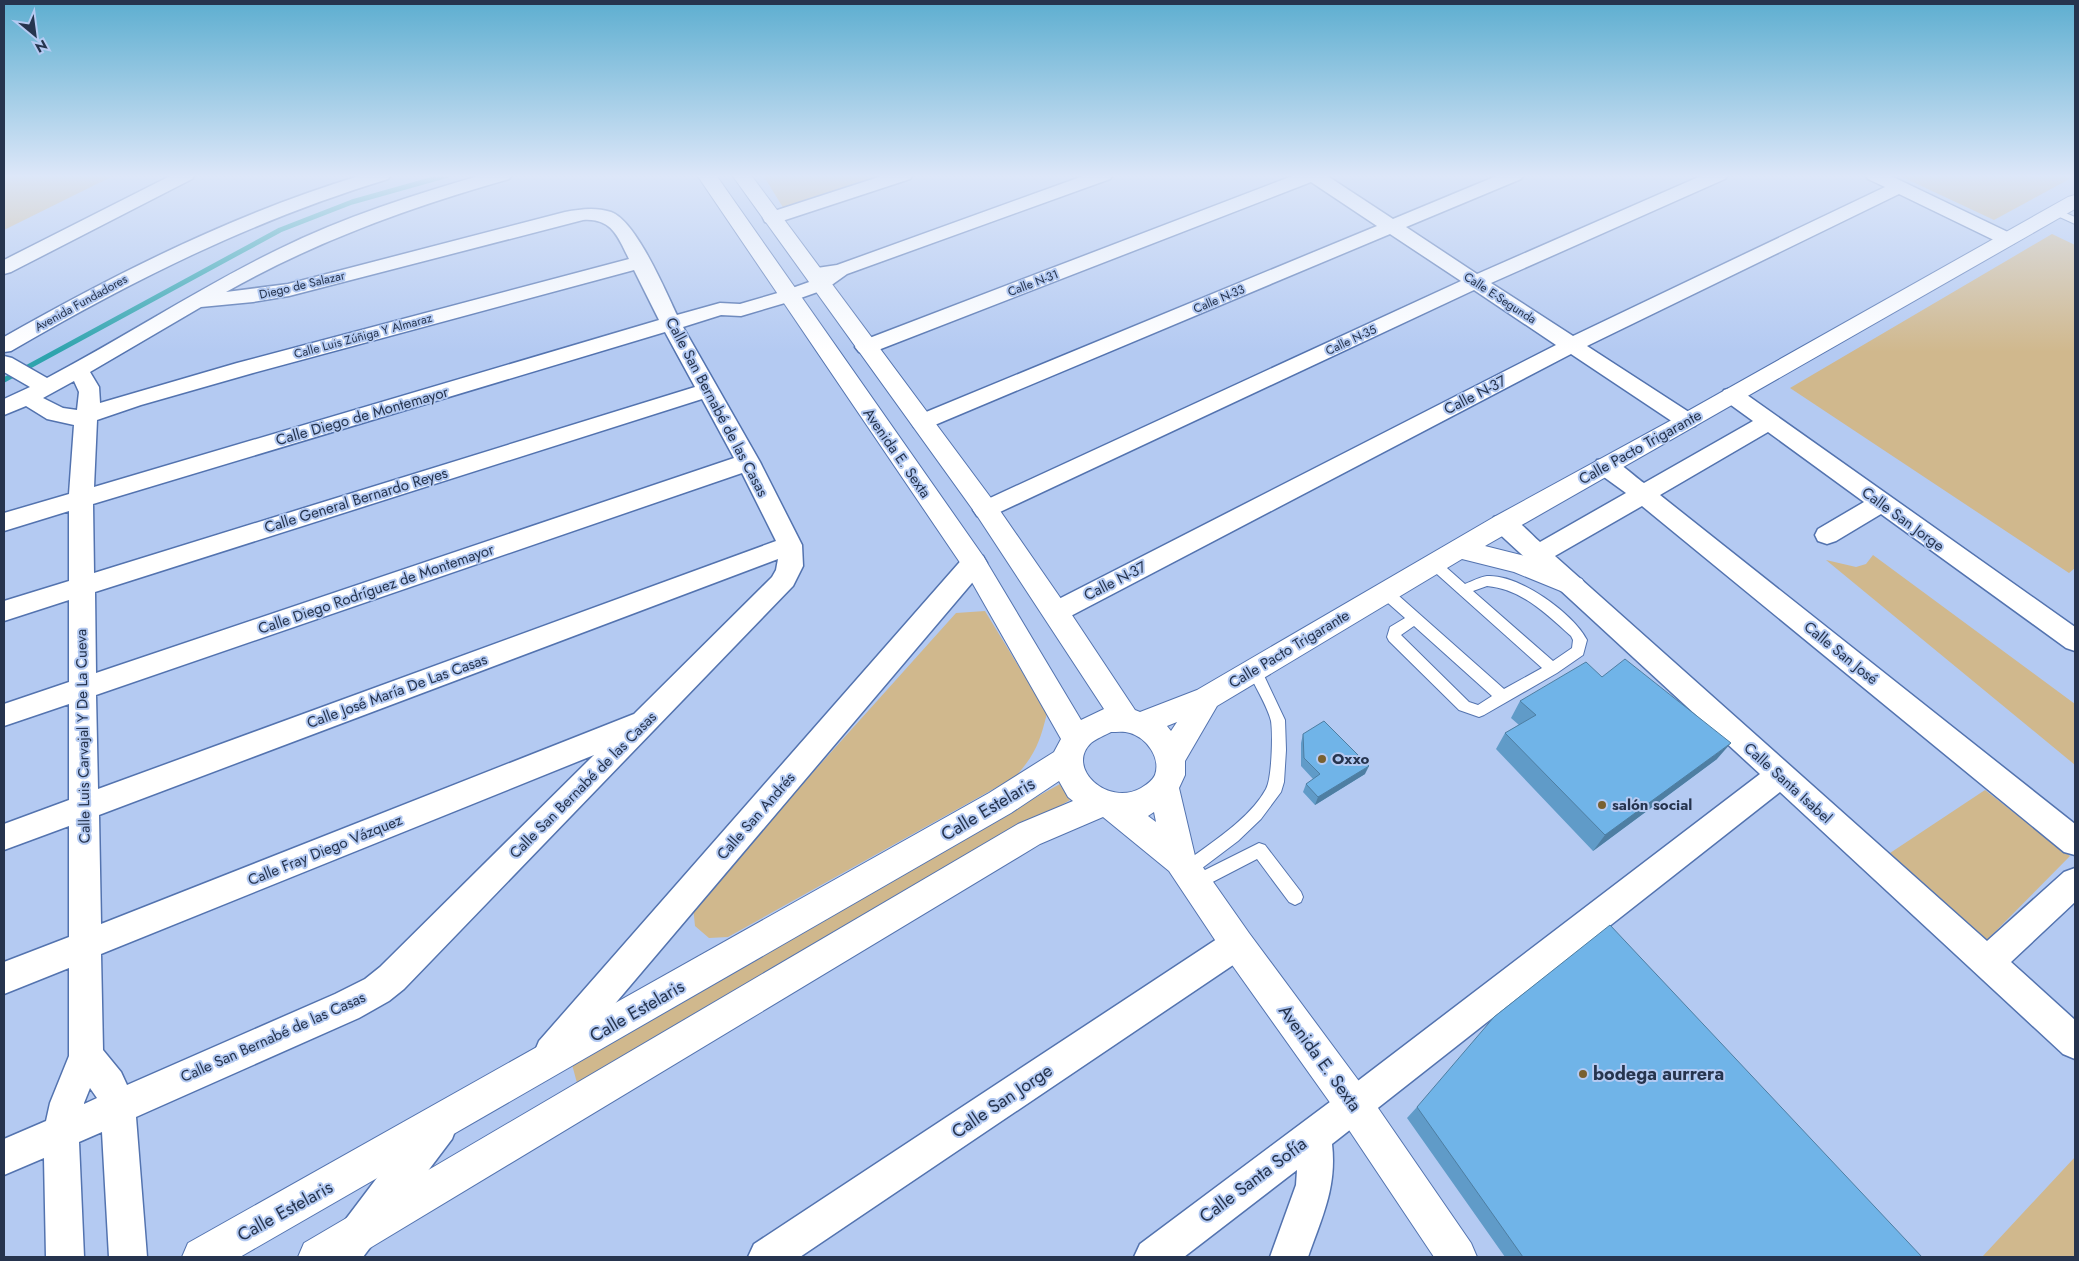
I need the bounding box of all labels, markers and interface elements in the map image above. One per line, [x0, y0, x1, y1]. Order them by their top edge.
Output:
north arrow [10, 10, 60, 60]
text: N [32, 35, 51, 58]
street label: Calle N-31 [1005, 265, 1061, 301]
street label: Diego de Salazar [257, 266, 347, 304]
street label: Calle E-Segunda [1460, 268, 1540, 328]
street label: Avenida Fundadores [31, 270, 131, 336]
street label: Calle N-33 [1191, 280, 1248, 318]
street label: Calle Luis Zúñiga Y Almaraz [292, 309, 435, 363]
street label: Calle San Bernabé de las Casas [660, 313, 774, 501]
street label: Calle N-35 [1323, 320, 1380, 360]
street label: Calle N-37 [1440, 370, 1510, 420]
street label: Calle Diego de Montemayor [273, 381, 452, 451]
street label: Avenida E. Sexta [858, 404, 936, 502]
street label: Calle Pacto Trigarante [1575, 404, 1706, 490]
street label: Calle General Bernardo Reyes [262, 462, 450, 538]
street label: Calle San Jorge [1857, 481, 1949, 557]
street label: Calle Diego Rodríguez de Montemayor [255, 538, 498, 640]
street label: Calle N-37 [1080, 556, 1150, 606]
street label: Calle Pacto Trigarante [1225, 604, 1354, 694]
street label: Calle San José [1799, 616, 1883, 690]
street label: Calle Luis Carvajal Y De La Cueva [70, 629, 96, 843]
street label: Calle José María De Las Casas [304, 648, 490, 734]
street label: Calle San Bernabé de las Casas [504, 706, 662, 864]
street label: Calle Santa Isabel [1739, 737, 1837, 829]
place label: Oxxo [1332, 748, 1370, 770]
marker: Oxxo [1316, 753, 1328, 765]
street label: Calle San Andrés [712, 767, 800, 865]
street label: Calle Estelaris [936, 771, 1040, 847]
place label: salón social [1612, 794, 1692, 816]
marker: salón social [1596, 799, 1608, 811]
street label: Calle Fray Diego Vázquez [244, 809, 406, 891]
street label: Calle Estelaris [585, 973, 689, 1049]
street label: Calle San Bernabé de las Casas [177, 986, 369, 1088]
street label: Avenida E. Sexta [1272, 999, 1368, 1117]
street label: Calle San Jorge [946, 1058, 1058, 1144]
place label: bodega aurrera [1593, 1061, 1724, 1087]
marker: bodega aurrera [1577, 1068, 1589, 1080]
street label: Calle Santa Sofía [1194, 1131, 1312, 1229]
street label: Calle Estelaris [233, 1174, 337, 1248]

